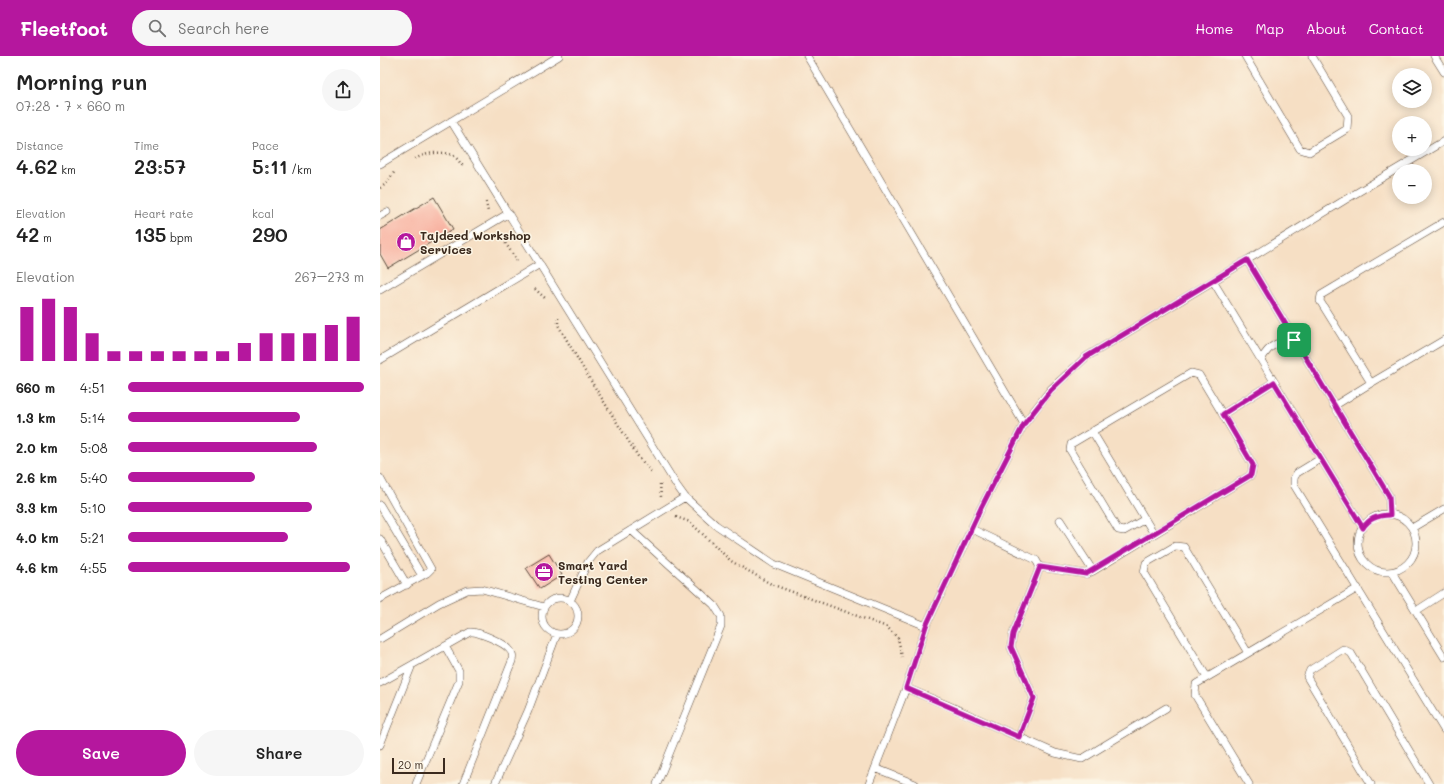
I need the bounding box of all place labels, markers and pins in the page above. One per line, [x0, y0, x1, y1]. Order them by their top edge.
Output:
place label: Tajdeed Workshop Services [420, 227, 531, 257]
shop icon: Tajdeed Workshop Services [395, 231, 417, 253]
pin [1277, 323, 1311, 357]
place label: Smart Yard Testing Center [558, 557, 648, 587]
office icon: Smart Yard Testing Center [533, 561, 555, 583]

